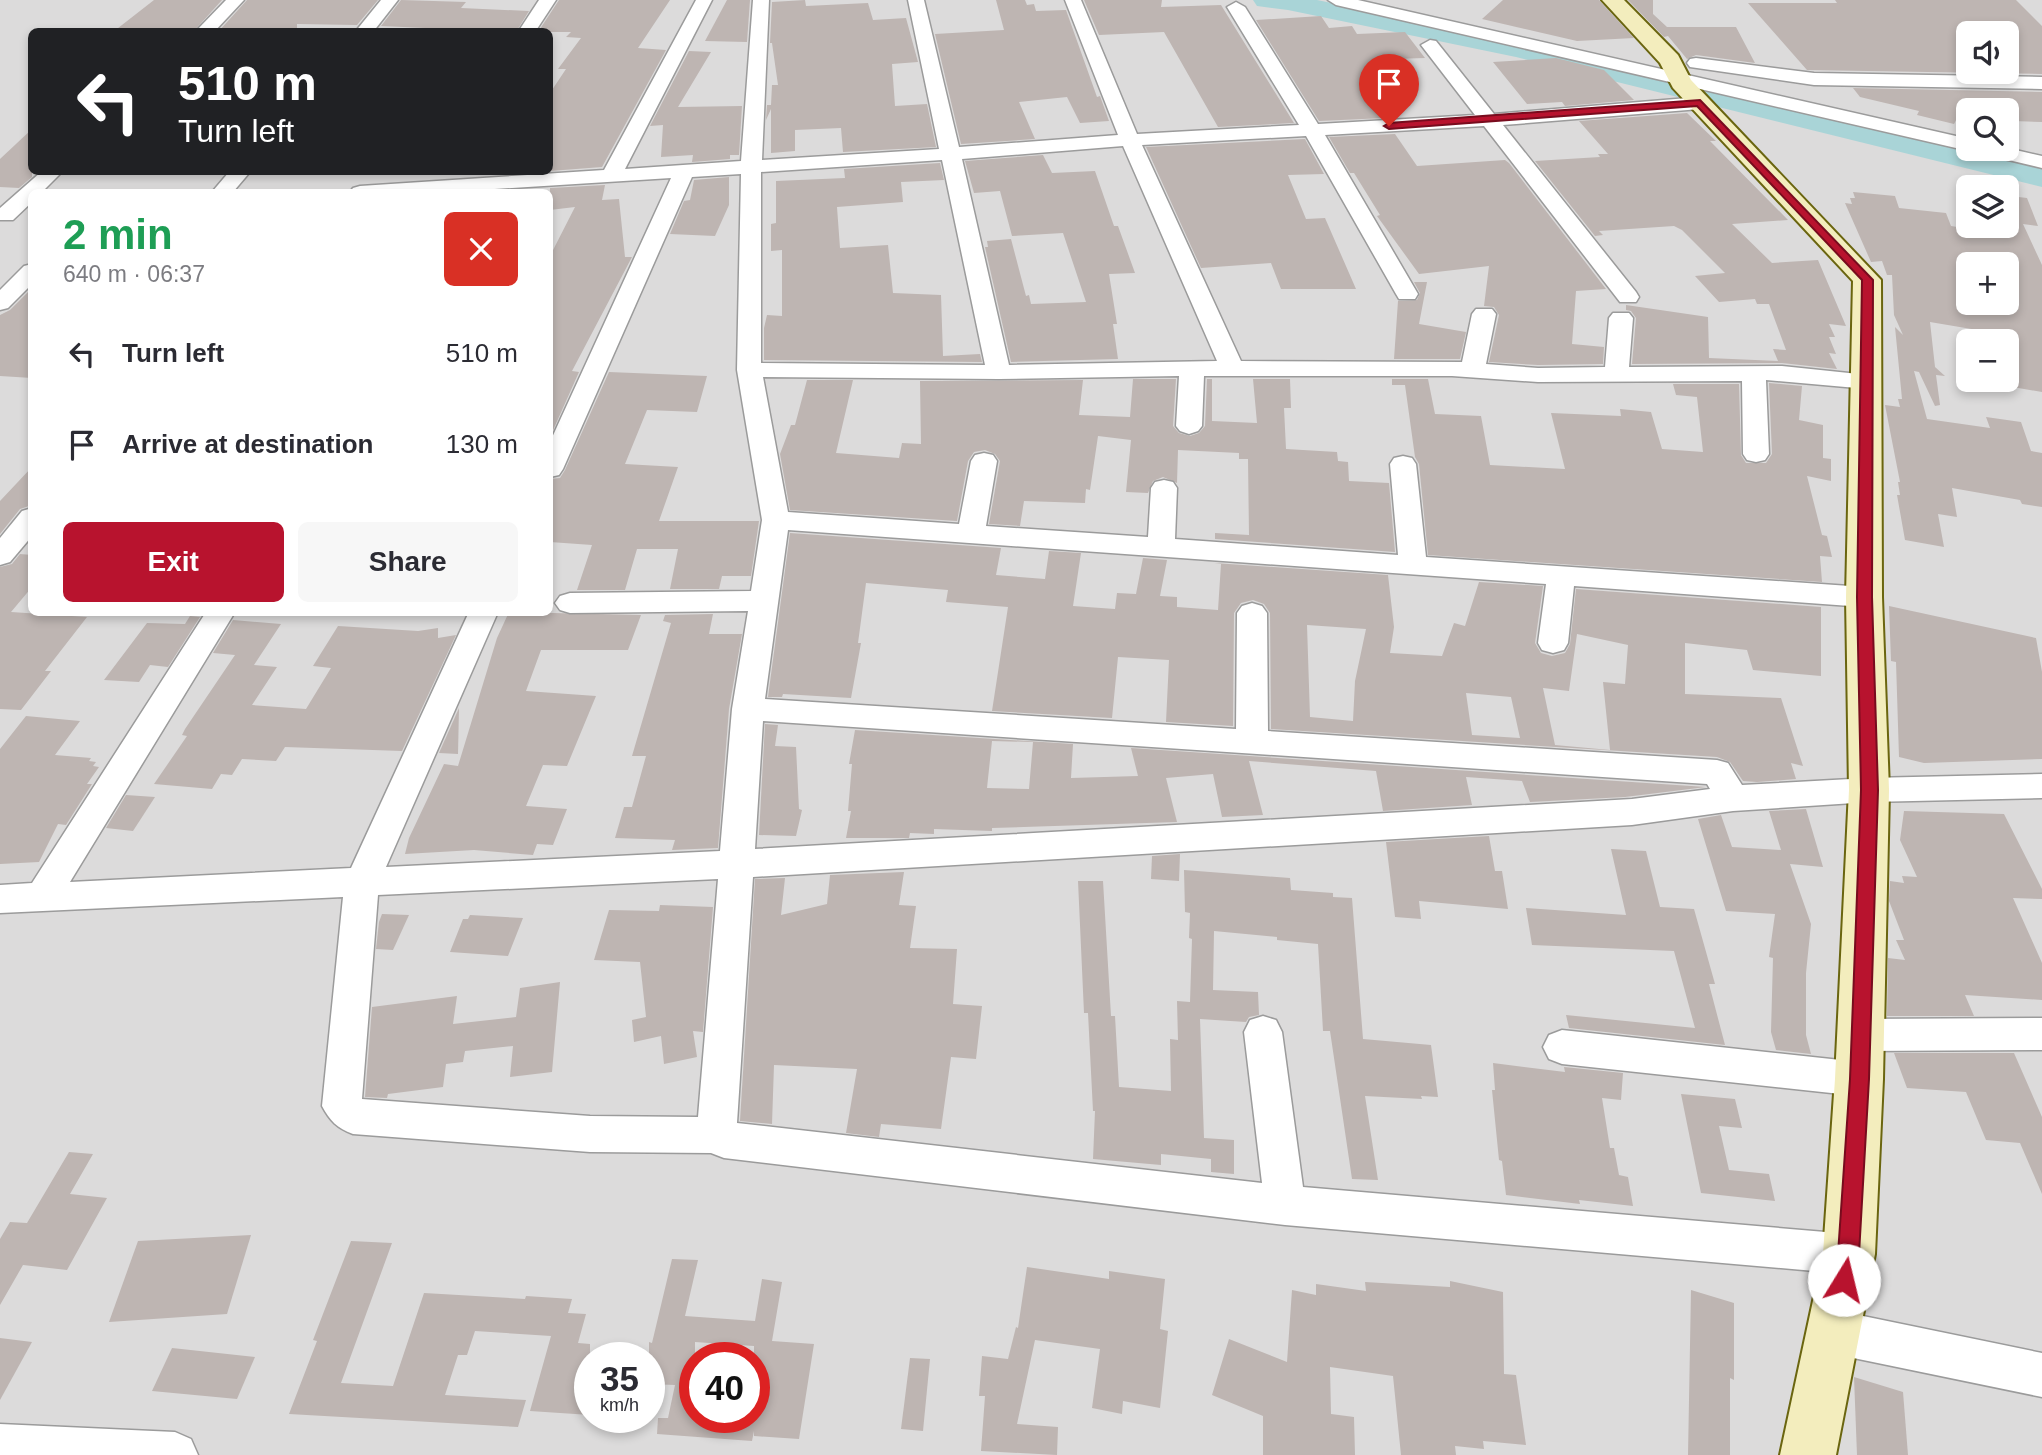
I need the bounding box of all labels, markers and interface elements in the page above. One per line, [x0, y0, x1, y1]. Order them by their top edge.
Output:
map controls [1956, 21, 2019, 392]
button: sound [1956, 21, 2019, 84]
pin [1359, 54, 1419, 126]
icon: left [63, 56, 154, 147]
text: 510 m [178, 56, 317, 110]
icon: arrive [1370, 65, 1408, 103]
button: search [1956, 98, 2019, 161]
text: Turn left [178, 113, 294, 149]
button: layers [1956, 175, 2019, 238]
text: 2 min [63, 211, 173, 258]
button: close [444, 212, 518, 286]
button: + [1956, 252, 2019, 315]
text: 640 m · 06:37 [63, 261, 205, 287]
button: − [1956, 329, 2019, 392]
icon: left [63, 335, 101, 373]
text: Turn left [122, 338, 224, 368]
text: 510 m [446, 338, 518, 368]
icon: arrive [63, 426, 101, 464]
text: Arrive at destination [122, 429, 373, 459]
text: 130 m [446, 429, 518, 459]
button: Exit [63, 522, 284, 602]
button: Share [298, 522, 518, 602]
position arrow [1807, 1243, 1881, 1317]
speed limit sign: 40 [679, 1342, 770, 1433]
text: 35 [600, 1359, 639, 1398]
text: km/h [600, 1395, 639, 1415]

